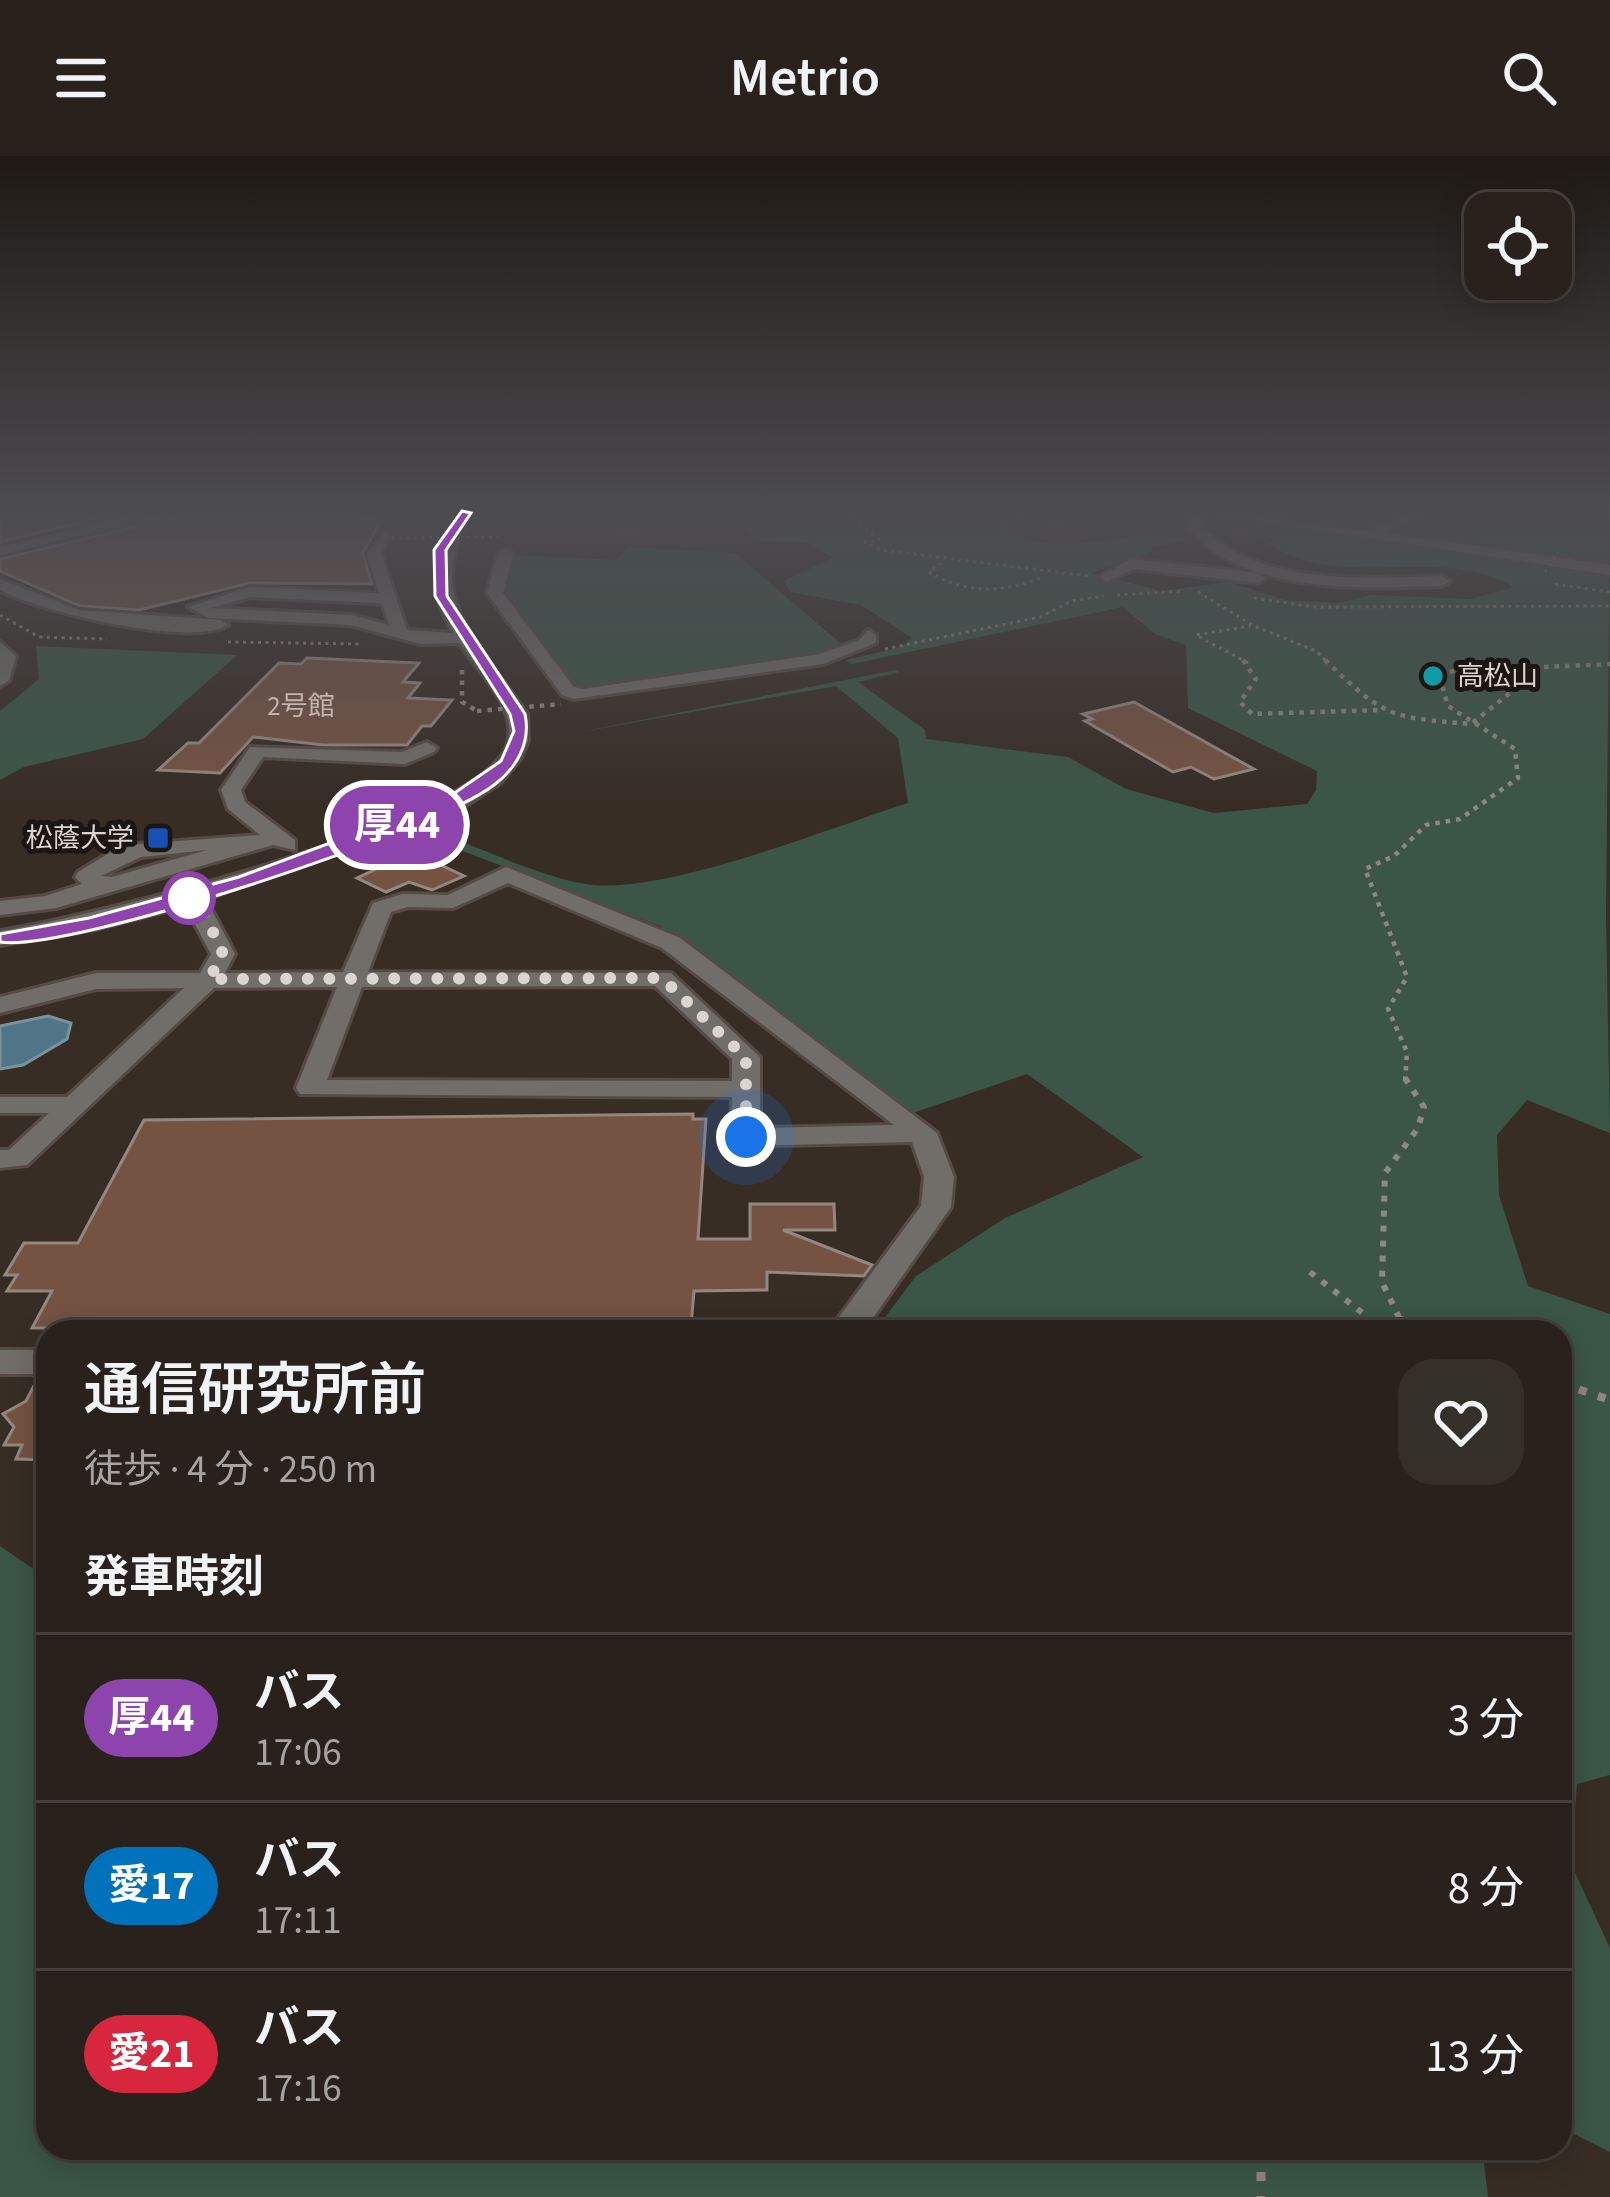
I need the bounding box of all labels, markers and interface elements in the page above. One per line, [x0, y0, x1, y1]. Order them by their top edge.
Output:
text: Metrio [730, 40, 880, 117]
icon: menu [48, 45, 114, 111]
icon: search [1496, 45, 1562, 111]
map controls [1464, 192, 1572, 300]
button: locate [1464, 192, 1572, 300]
place label: 高松山 [1457, 657, 1538, 696]
marker: 高松山 [1420, 663, 1446, 689]
house number: 2号館 [267, 687, 335, 726]
line badge: 厚44 [328, 786, 466, 864]
text: 厚44 [354, 795, 440, 855]
place label: 松蔭大学 [26, 819, 134, 858]
marker: 松蔭大学 [145, 825, 171, 851]
unlabelled marker [164, 873, 214, 923]
your location [716, 1107, 776, 1167]
text: 通信研究所前 [84, 1351, 426, 1432]
button: heart [1398, 1359, 1524, 1485]
text: 徒歩 · 4 分 · 250 m [84, 1442, 377, 1498]
text: 発車時刻 [84, 1546, 264, 1610]
text: バス [254, 1661, 344, 1725]
text: 厚44 [108, 1688, 194, 1748]
text: 3 分 [1448, 1689, 1524, 1753]
text: 17:06 [254, 1725, 342, 1781]
text: バス [254, 1829, 344, 1893]
text: 愛17 [108, 1856, 194, 1916]
text: 8 分 [1448, 1857, 1524, 1921]
text: 17:11 [254, 1893, 342, 1949]
text: バス [254, 1997, 344, 2061]
text: 愛21 [108, 2024, 194, 2084]
text: 13 分 [1425, 2025, 1524, 2089]
text: 17:16 [254, 2061, 342, 2117]

